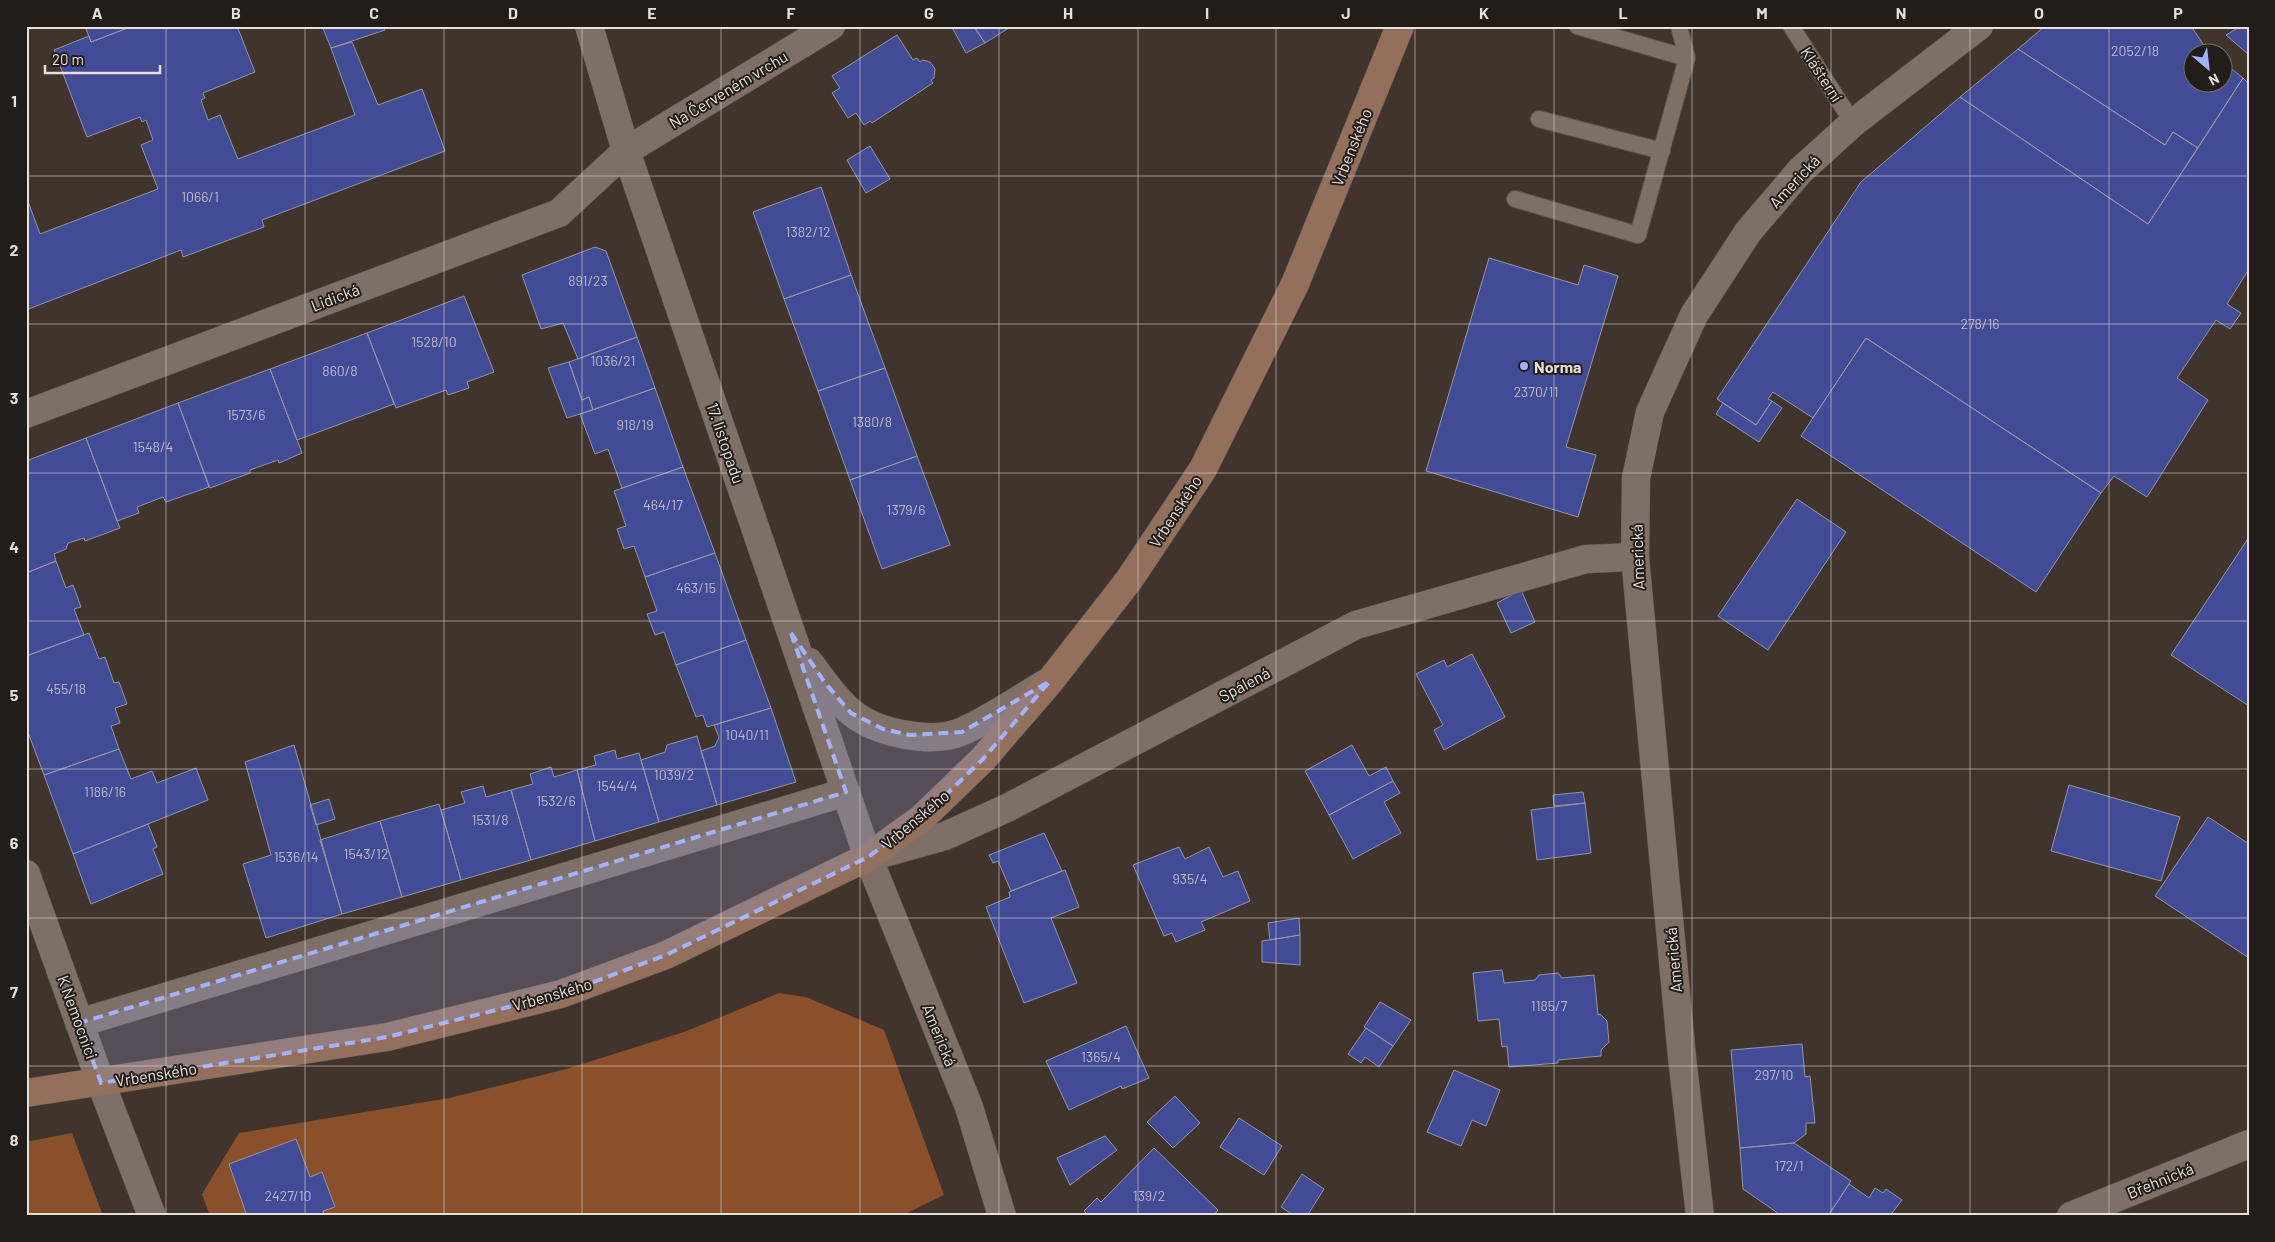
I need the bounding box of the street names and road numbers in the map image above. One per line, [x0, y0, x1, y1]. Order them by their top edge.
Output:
street label: Klášterní [1797, 43, 1847, 105]
street label: Na Červeném vrchu [665, 46, 791, 132]
street label: Vrbenského [1327, 105, 1375, 189]
street label: Americká [1765, 151, 1823, 211]
street label: Lidická [308, 279, 362, 315]
street label: 17. listopadu [703, 400, 749, 486]
street label: Vrbenského [1145, 471, 1205, 551]
street label: Americká [1626, 524, 1648, 590]
street label: Spálená [1215, 663, 1273, 705]
street label: Vrbenského [877, 785, 953, 853]
street label: Americká [1661, 926, 1685, 994]
street label: K Nemocnici [54, 973, 102, 1061]
street label: Vrbenského [510, 974, 594, 1014]
street label: Americká [919, 1001, 961, 1069]
street label: Vrbenského [114, 1058, 198, 1090]
street label: Břehnická [2124, 1158, 2196, 1202]

